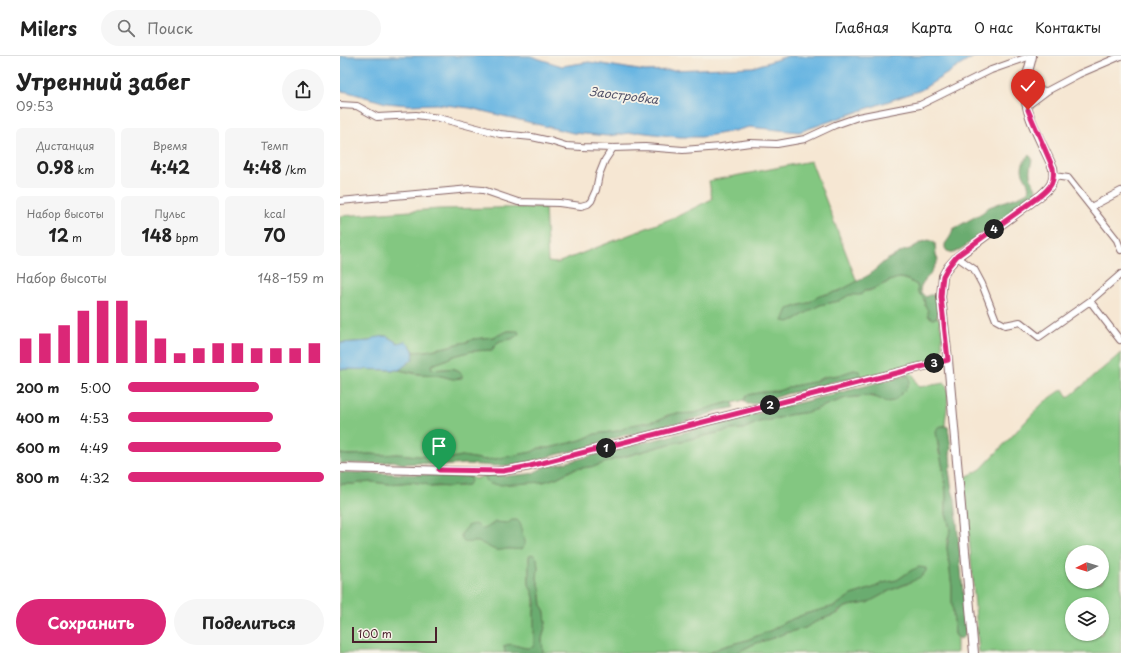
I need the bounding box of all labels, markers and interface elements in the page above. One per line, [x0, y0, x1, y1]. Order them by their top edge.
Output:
search box [101, 10, 381, 46]
text: Milers [20, 14, 77, 42]
text: Поиск [147, 16, 193, 39]
icon: search [115, 17, 137, 39]
text: Главная [835, 17, 889, 38]
text: Карта [911, 17, 952, 38]
text: О нас [974, 17, 1013, 38]
text: Контакты [1035, 17, 1101, 38]
text: Утренний забег [16, 64, 190, 97]
button: share [282, 69, 324, 111]
pin [1011, 69, 1045, 110]
icon: check [1017, 75, 1039, 97]
water label: Заостровка [589, 82, 660, 108]
text: 09:53 [16, 96, 54, 115]
text: Дистанция [36, 137, 95, 154]
text: Время [152, 137, 188, 154]
text: Темп [261, 137, 289, 154]
text: 0.98 [36, 154, 74, 180]
text: 4:42 [150, 154, 190, 180]
text: 4:48 [243, 154, 282, 180]
text: km [74, 161, 94, 178]
text: /km [282, 161, 306, 178]
text: Набор высоты [27, 205, 104, 222]
text: Пульс [154, 205, 186, 222]
text: kcal [264, 205, 286, 222]
pin: 4 [984, 219, 1004, 239]
text: 4 [990, 220, 998, 237]
text: 12 [49, 222, 69, 248]
text: 148 [142, 222, 172, 248]
text: 70 [264, 222, 286, 248]
text: m [69, 229, 82, 246]
text: bpm [172, 229, 198, 246]
text: Набор высоты [16, 268, 107, 287]
text: 148–159 m [257, 268, 324, 287]
pin: 3 [924, 353, 944, 373]
text: 3 [930, 354, 938, 371]
text: 200 m [16, 378, 60, 397]
text: 5:00 [80, 378, 111, 397]
pin: 2 [760, 395, 780, 415]
text: 2 [766, 396, 774, 413]
text: 400 m [16, 408, 60, 427]
text: 4:53 [80, 408, 109, 427]
pin [422, 429, 456, 470]
icon: arrive [428, 435, 450, 457]
text: 600 m [16, 438, 60, 457]
text: 4:49 [80, 438, 108, 457]
pin: 1 [596, 438, 616, 458]
text: 1 [603, 439, 609, 456]
text: 800 m [16, 468, 59, 487]
text: 4:32 [80, 468, 110, 487]
north arrow [1065, 545, 1109, 589]
map controls [1065, 545, 1109, 641]
button: layers [1065, 597, 1109, 641]
button: Сохранить [16, 599, 166, 645]
button: Поделиться [174, 599, 324, 645]
scale bar [352, 625, 437, 644]
text: 100 m [358, 625, 392, 642]

